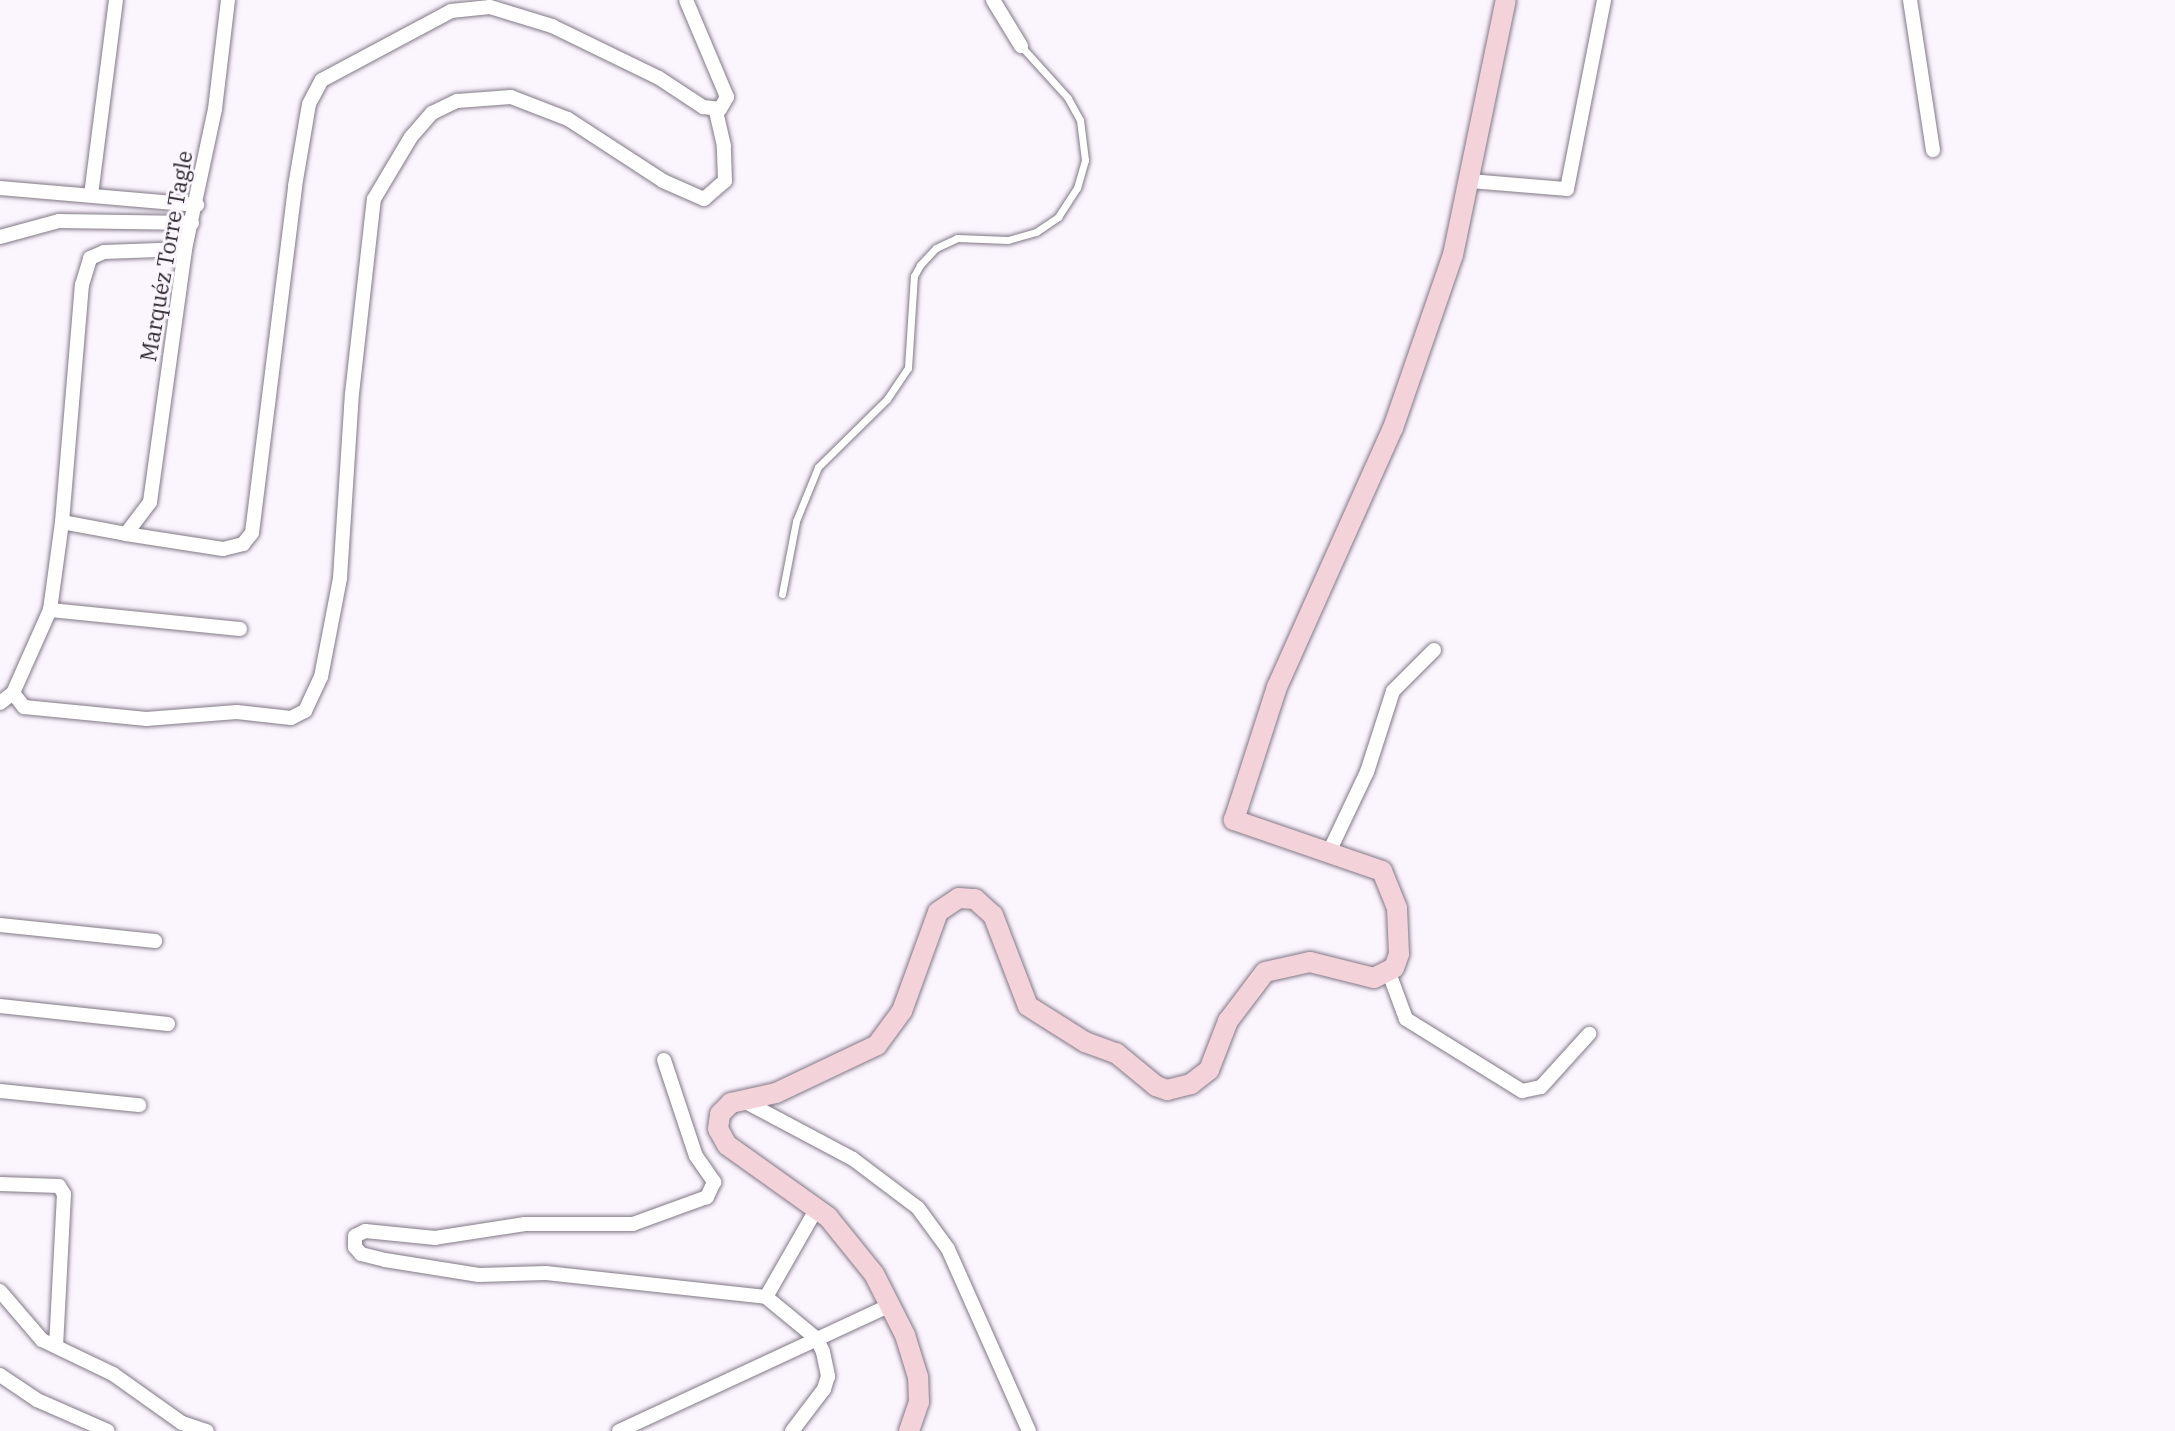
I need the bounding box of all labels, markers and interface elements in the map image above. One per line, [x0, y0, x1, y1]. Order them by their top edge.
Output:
street label: Marquéz Torre Tagle [134, 149, 198, 363]

